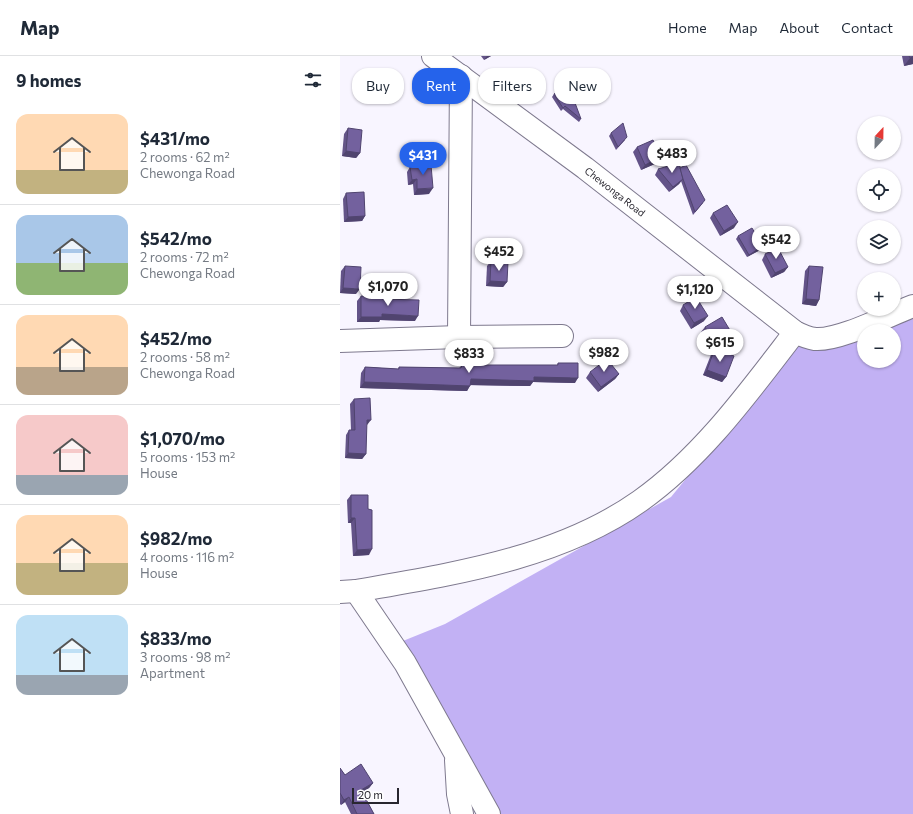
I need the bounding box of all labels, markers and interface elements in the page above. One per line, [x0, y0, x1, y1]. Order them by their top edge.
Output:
text: Map [20, 16, 59, 39]
text: Home [668, 19, 707, 36]
text: Map [729, 19, 757, 36]
text: About [779, 19, 819, 36]
text: Contact [841, 19, 893, 36]
chip: Buy [352, 68, 404, 104]
chip: Rent [412, 68, 470, 104]
chip: Filters [478, 68, 546, 104]
chip: New [554, 68, 611, 104]
icon: filters [302, 69, 324, 91]
text: 9 homes [16, 70, 81, 91]
north arrow [857, 116, 901, 160]
map controls [857, 116, 901, 368]
text: $431/mo [140, 128, 210, 149]
icon: home [48, 130, 96, 178]
pin: $483 [648, 140, 696, 174]
pin: $431 [399, 142, 447, 176]
text: $483 [657, 145, 687, 161]
text: $431 [409, 147, 437, 163]
text: 2 rooms · 62 m² [140, 149, 230, 165]
street label: Chewonga Road [583, 164, 648, 219]
text: Chewonga Road [140, 165, 235, 181]
button: locate [857, 168, 901, 212]
button: layers [857, 220, 901, 264]
pin: $542 [752, 226, 800, 260]
text: $542/mo [140, 228, 212, 249]
icon: home [48, 231, 96, 279]
text: $542 [761, 231, 791, 247]
pin: $452 [475, 238, 523, 272]
text: $452 [484, 243, 514, 259]
text: 2 rooms · 72 m² [140, 249, 229, 265]
text: Chewonga Road [140, 265, 235, 281]
button: + [857, 272, 901, 316]
pin: $1,070 [355, 273, 421, 307]
pin: $1,120 [662, 276, 728, 310]
text: $1,070 [368, 278, 408, 294]
text: $1,120 [676, 281, 714, 297]
button: − [857, 324, 901, 368]
text: $452/mo [140, 328, 212, 349]
pin: $615 [696, 329, 744, 363]
icon: home [48, 331, 96, 379]
text: $615 [706, 334, 734, 350]
pin: $982 [580, 339, 628, 373]
pin: $833 [445, 340, 493, 374]
text: $982 [589, 344, 619, 360]
text: $833 [454, 345, 484, 361]
text: 2 rooms · 58 m² [140, 349, 230, 365]
text: Chewonga Road [140, 365, 235, 381]
text: $1,070/mo [140, 428, 225, 449]
icon: home [48, 431, 96, 479]
text: 5 rooms · 153 m² [140, 449, 235, 465]
text: House [140, 465, 178, 481]
text: $982/mo [140, 528, 212, 549]
icon: home [48, 531, 96, 579]
text: 4 rooms · 116 m² [140, 549, 234, 565]
text: House [140, 565, 178, 581]
text: $833/mo [140, 628, 212, 649]
icon: home [48, 631, 96, 679]
text: 3 rooms · 98 m² [140, 649, 231, 665]
text: Apartment [140, 665, 205, 681]
scale bar [352, 786, 399, 805]
text: 20 m [358, 788, 383, 801]

